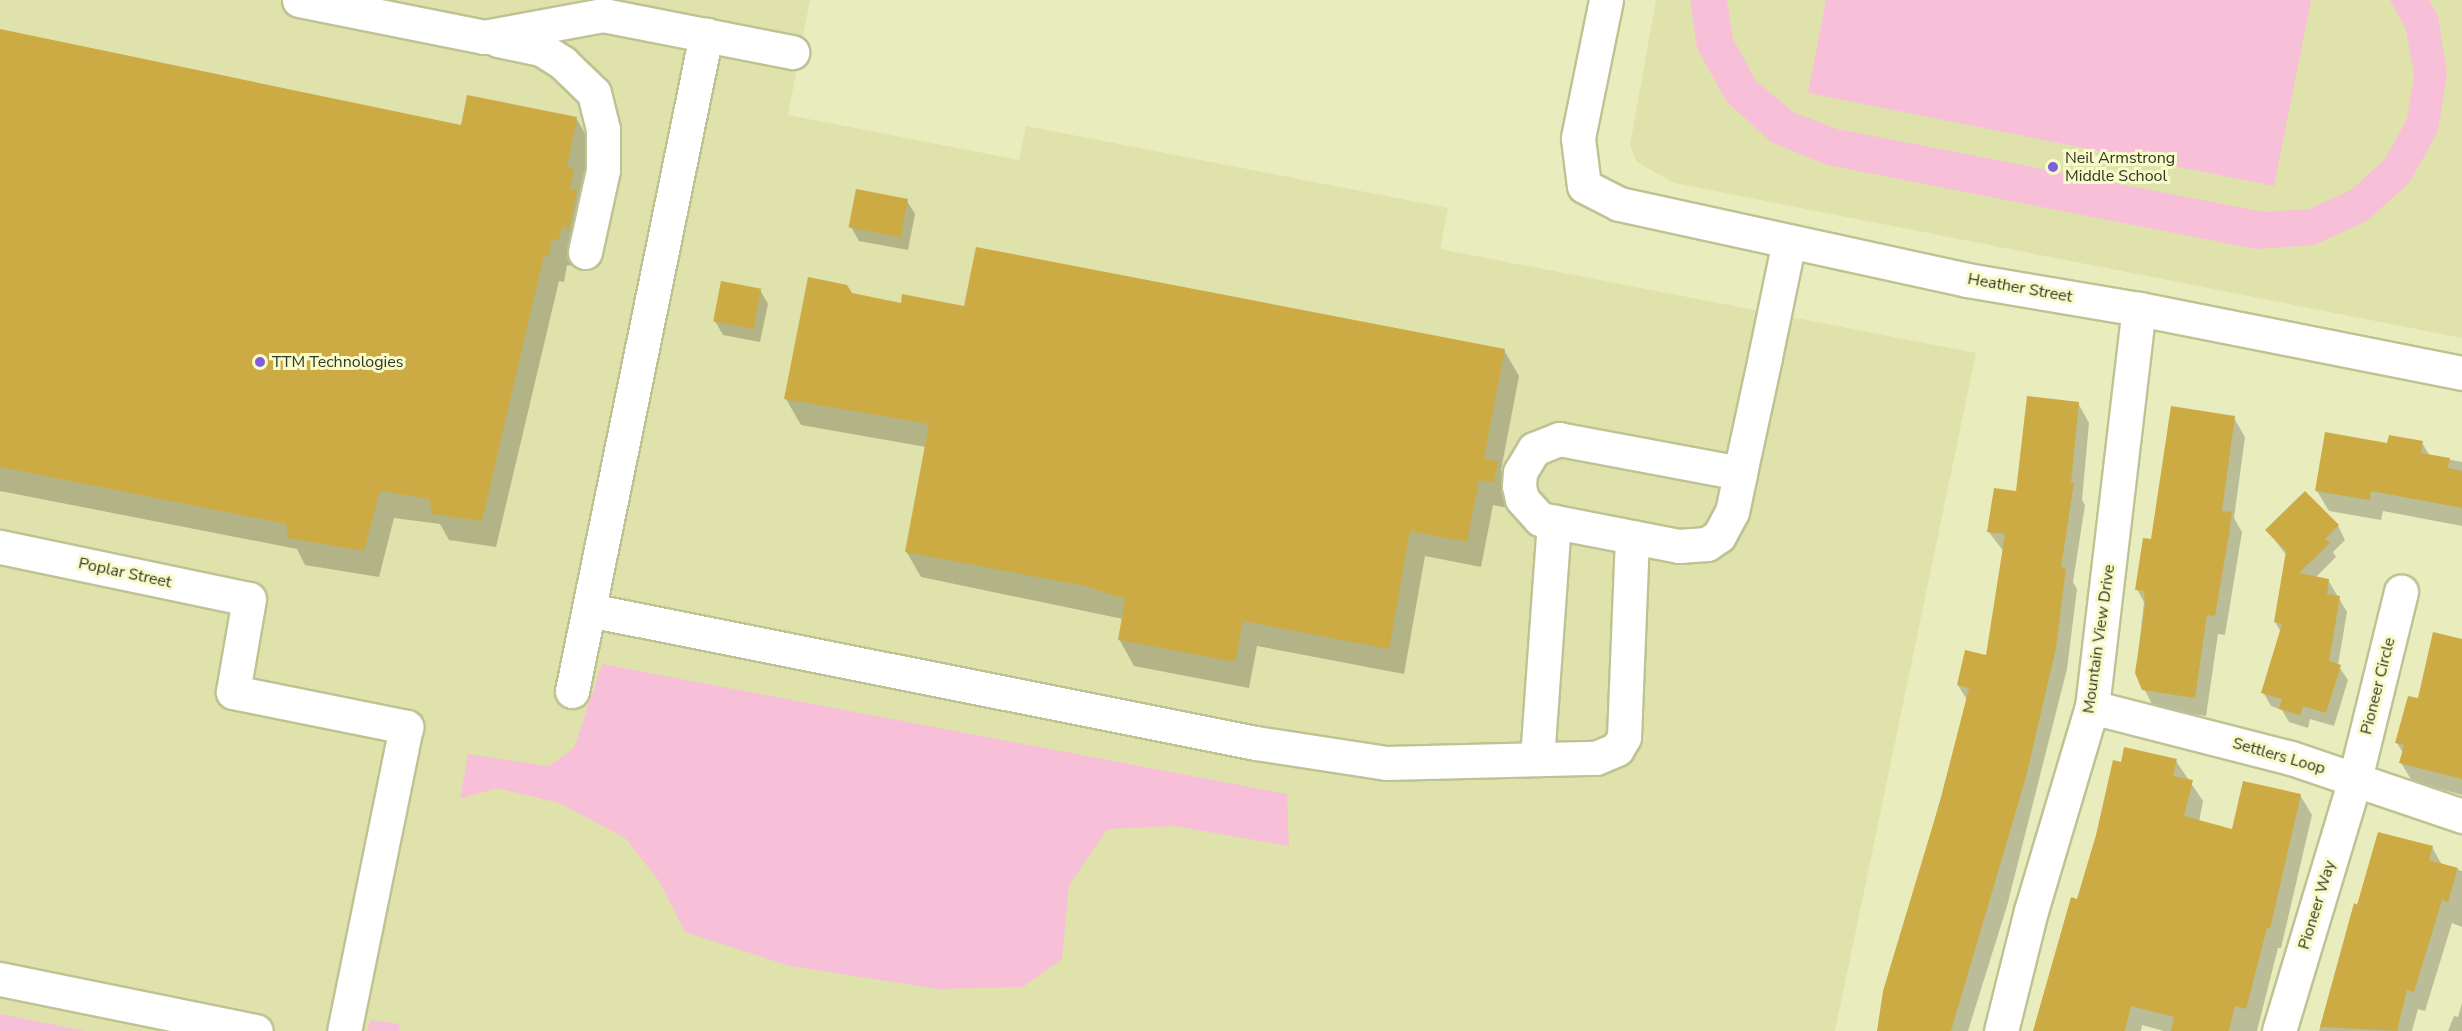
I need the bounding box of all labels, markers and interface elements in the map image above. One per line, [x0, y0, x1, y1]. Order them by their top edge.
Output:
place label: Neil Armstrong Middle School [2065, 148, 2175, 186]
marker: Neil Armstrong Middle School [2046, 160, 2060, 174]
street label: Heather Street [1966, 269, 2074, 307]
place label: TTM Technologies [272, 352, 403, 372]
marker: TTM Technologies [253, 355, 267, 369]
street label: Poplar Street [77, 554, 173, 592]
street label: Mountain View Drive [2079, 563, 2119, 715]
street label: Pioneer Circle [2357, 635, 2399, 737]
street label: Settlers Loop [2230, 734, 2328, 778]
street label: Pioneer Way [2294, 858, 2340, 952]

